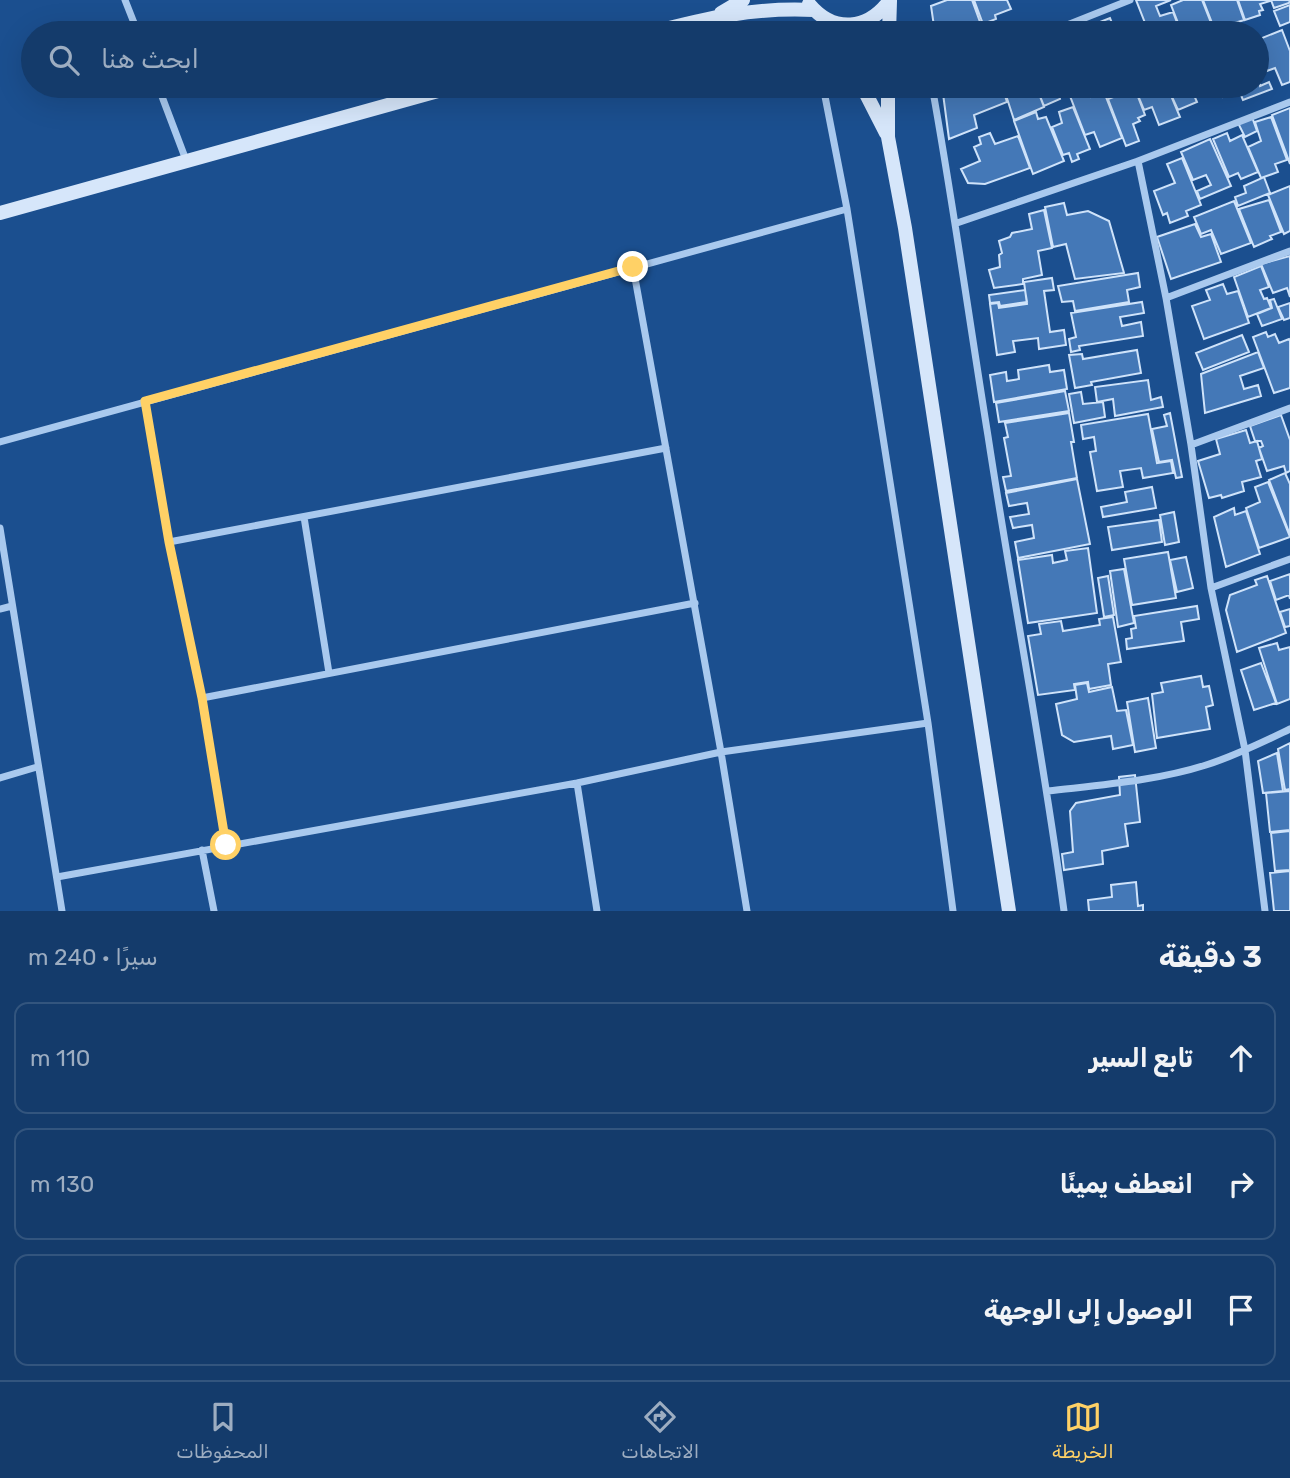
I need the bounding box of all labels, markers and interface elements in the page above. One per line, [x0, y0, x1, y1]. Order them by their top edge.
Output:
search box [21, 21, 1269, 98]
icon: search [45, 41, 83, 79]
text: ابحث هنا [101, 44, 199, 75]
route end [617, 251, 648, 282]
route start [210, 829, 241, 860]
text: 3 دقيقة [1159, 939, 1262, 975]
text: سيرًا · 240 m [28, 943, 158, 971]
icon: ahead [1222, 1039, 1260, 1077]
text: تابع السير [1089, 1043, 1193, 1074]
text: 110 m [30, 1044, 90, 1072]
icon: right [1222, 1165, 1260, 1203]
text: انعطف يمينًا [1060, 1169, 1193, 1200]
text: 130 m [30, 1170, 94, 1198]
icon: arrive [1222, 1291, 1260, 1329]
text: الوصول إلى الوجهة [984, 1295, 1193, 1326]
tab: المحفوظات [176, 1398, 269, 1463]
tab: الاتجاهات [621, 1398, 699, 1463]
tab: الخريطة [1052, 1398, 1114, 1463]

